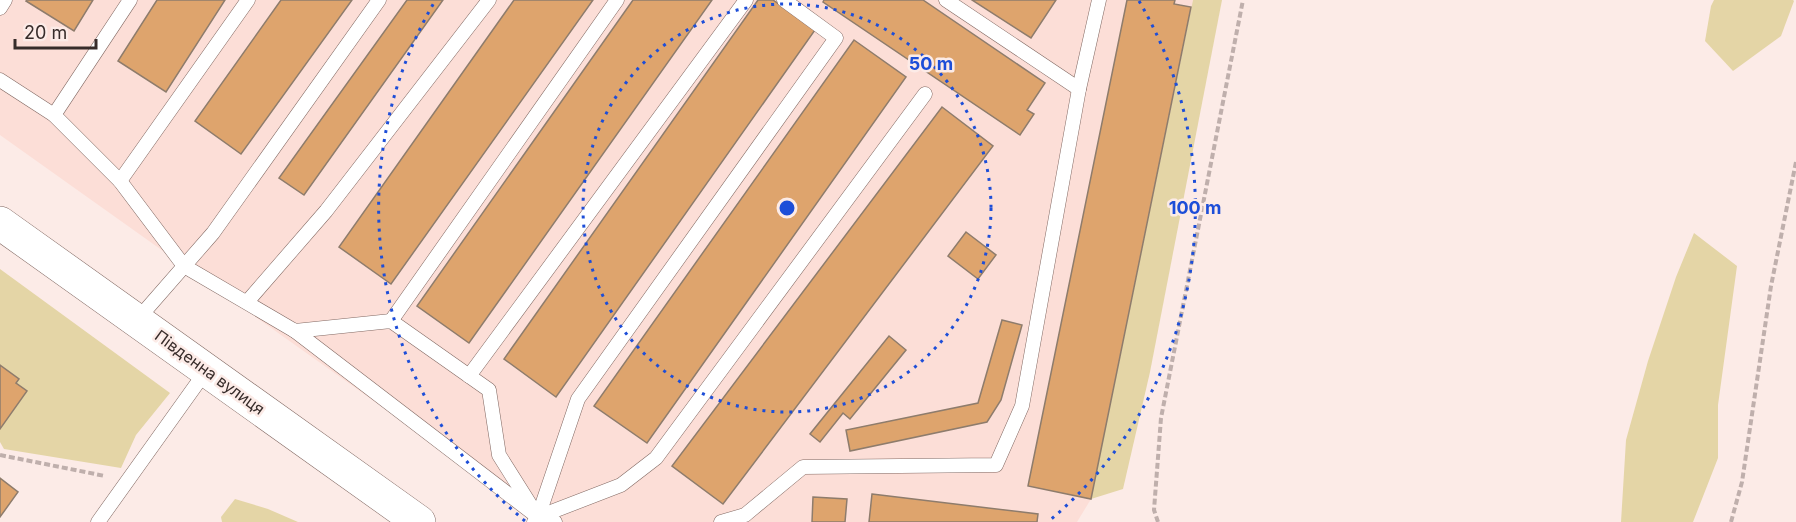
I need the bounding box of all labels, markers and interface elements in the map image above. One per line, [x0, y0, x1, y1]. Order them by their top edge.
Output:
scale bar [15, 12, 96, 50]
text: 20 m [24, 22, 67, 43]
text: 50 m [909, 53, 953, 74]
text: 100 m [1169, 197, 1221, 218]
centre of rings [777, 198, 797, 218]
street label: Південна вулиця [151, 325, 269, 419]

